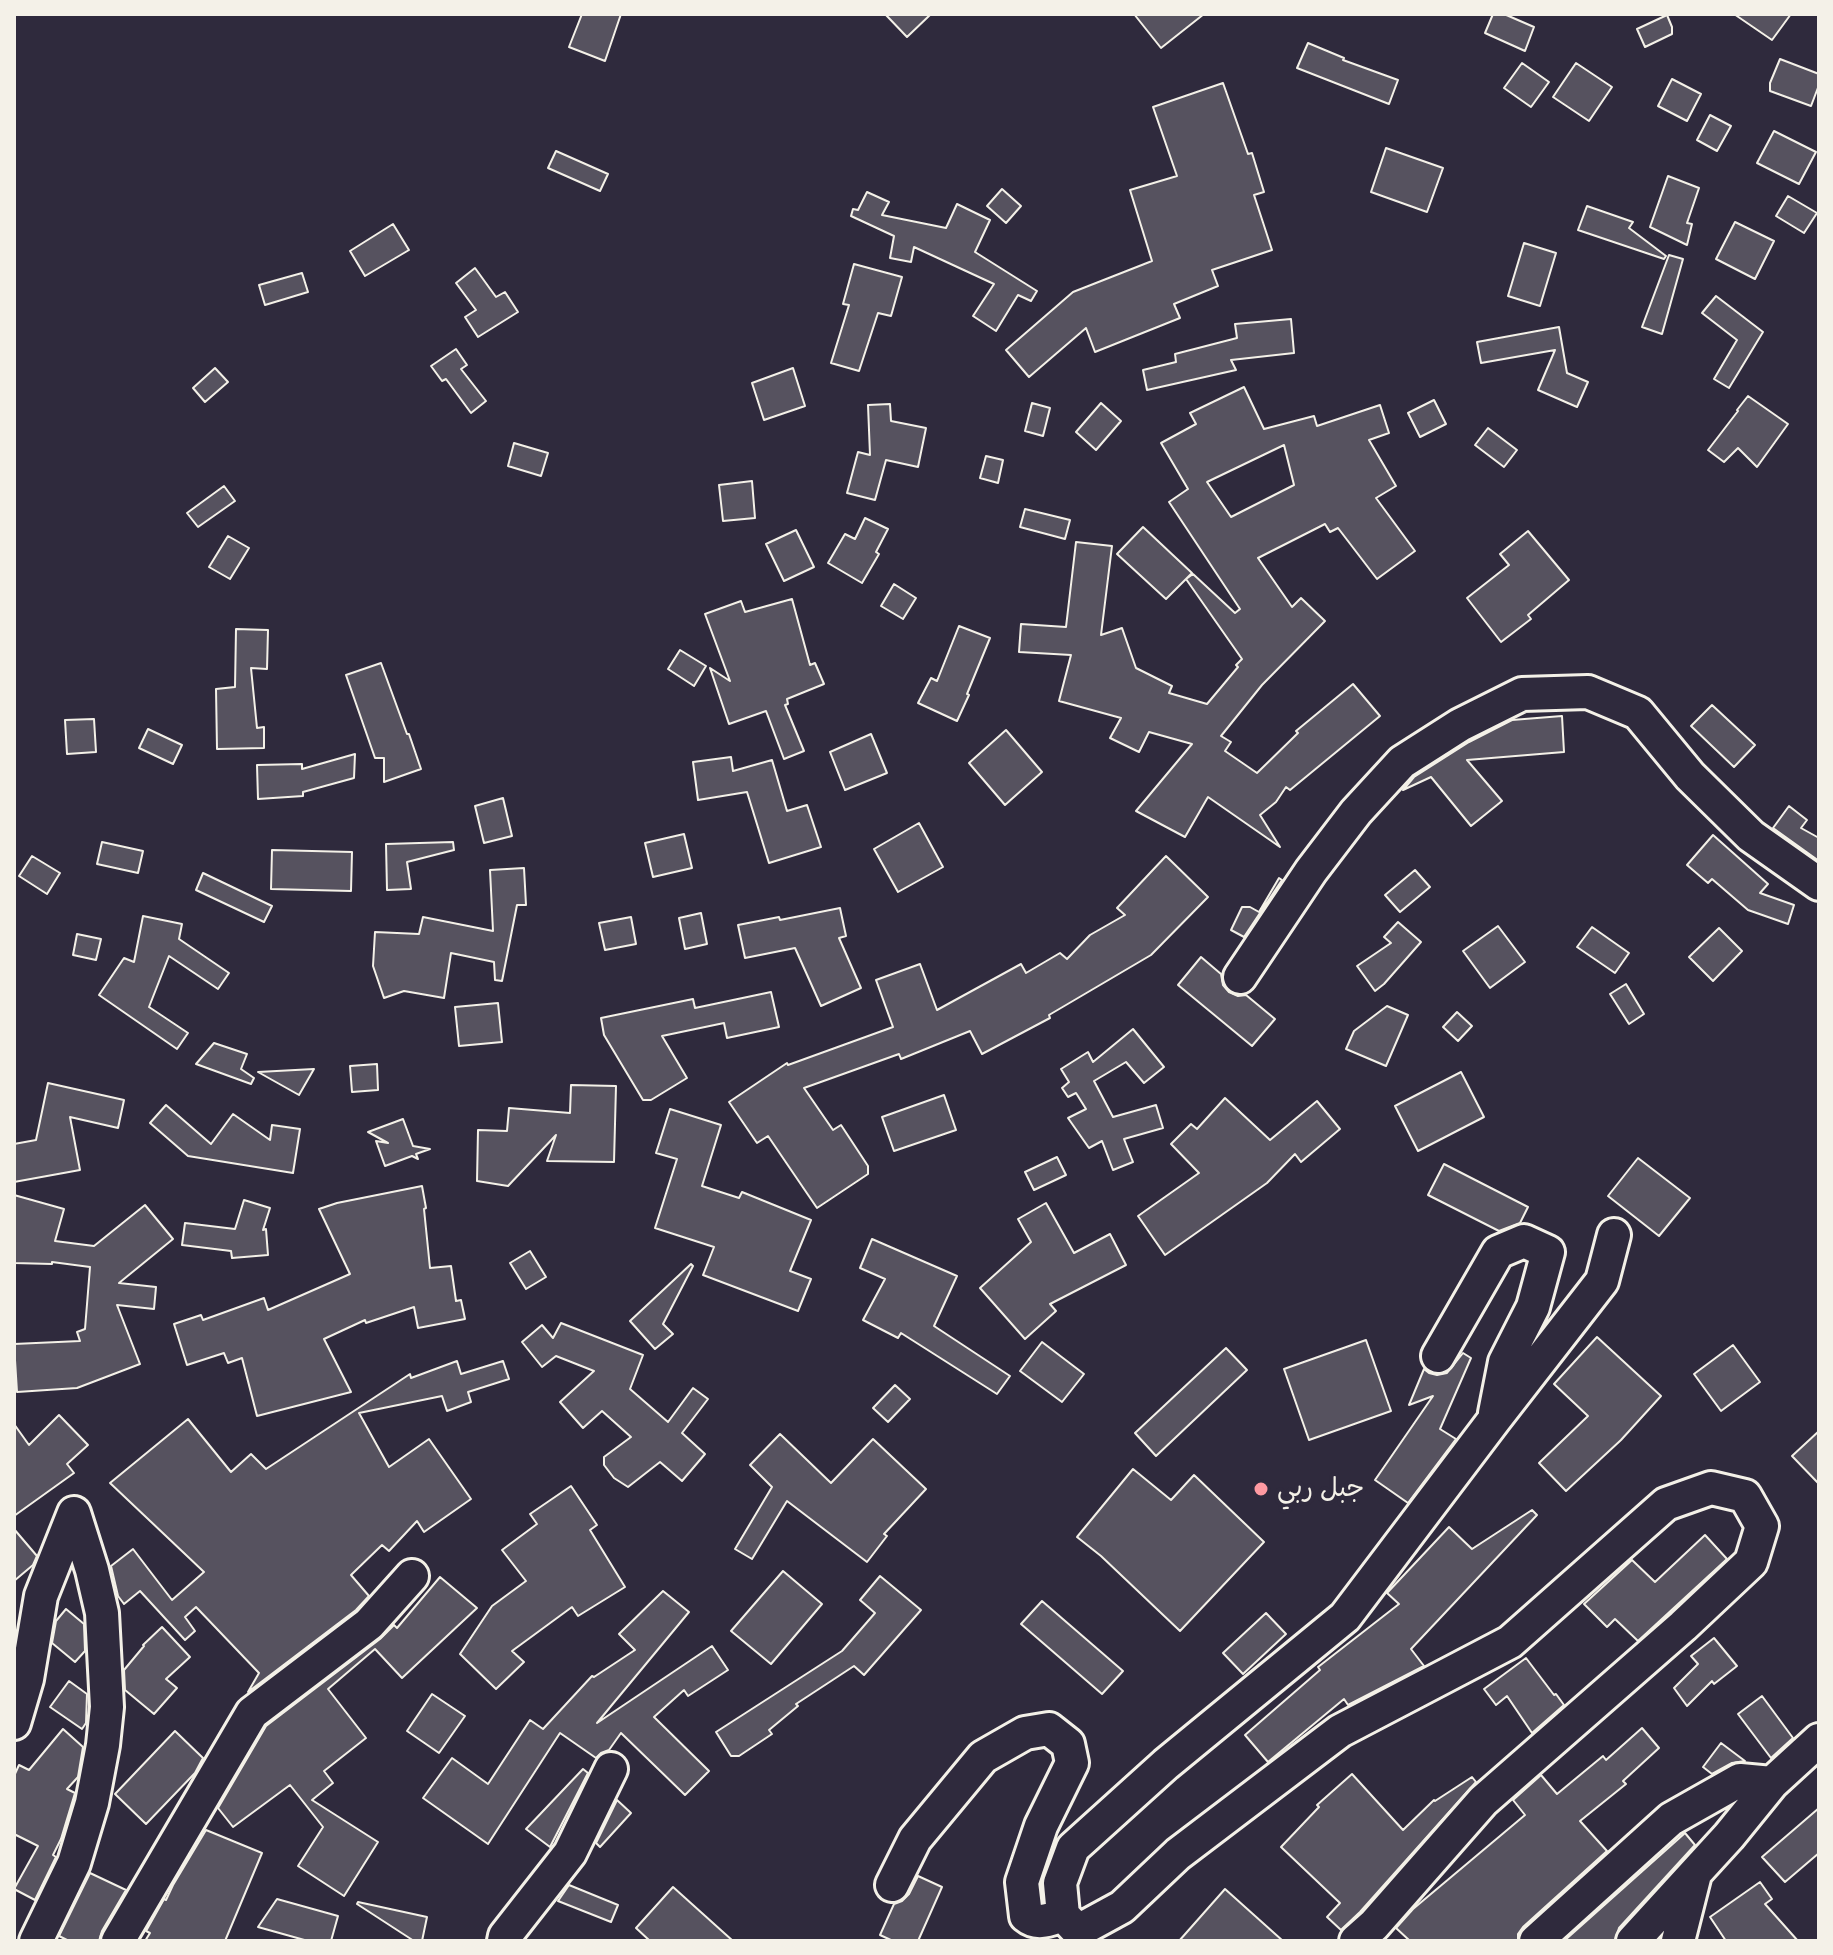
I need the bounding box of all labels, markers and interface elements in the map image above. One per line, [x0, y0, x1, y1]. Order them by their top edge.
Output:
place label: جبل ربي [1277, 1473, 1364, 1505]
marker: جبل ربي [1252, 1480, 1270, 1498]

